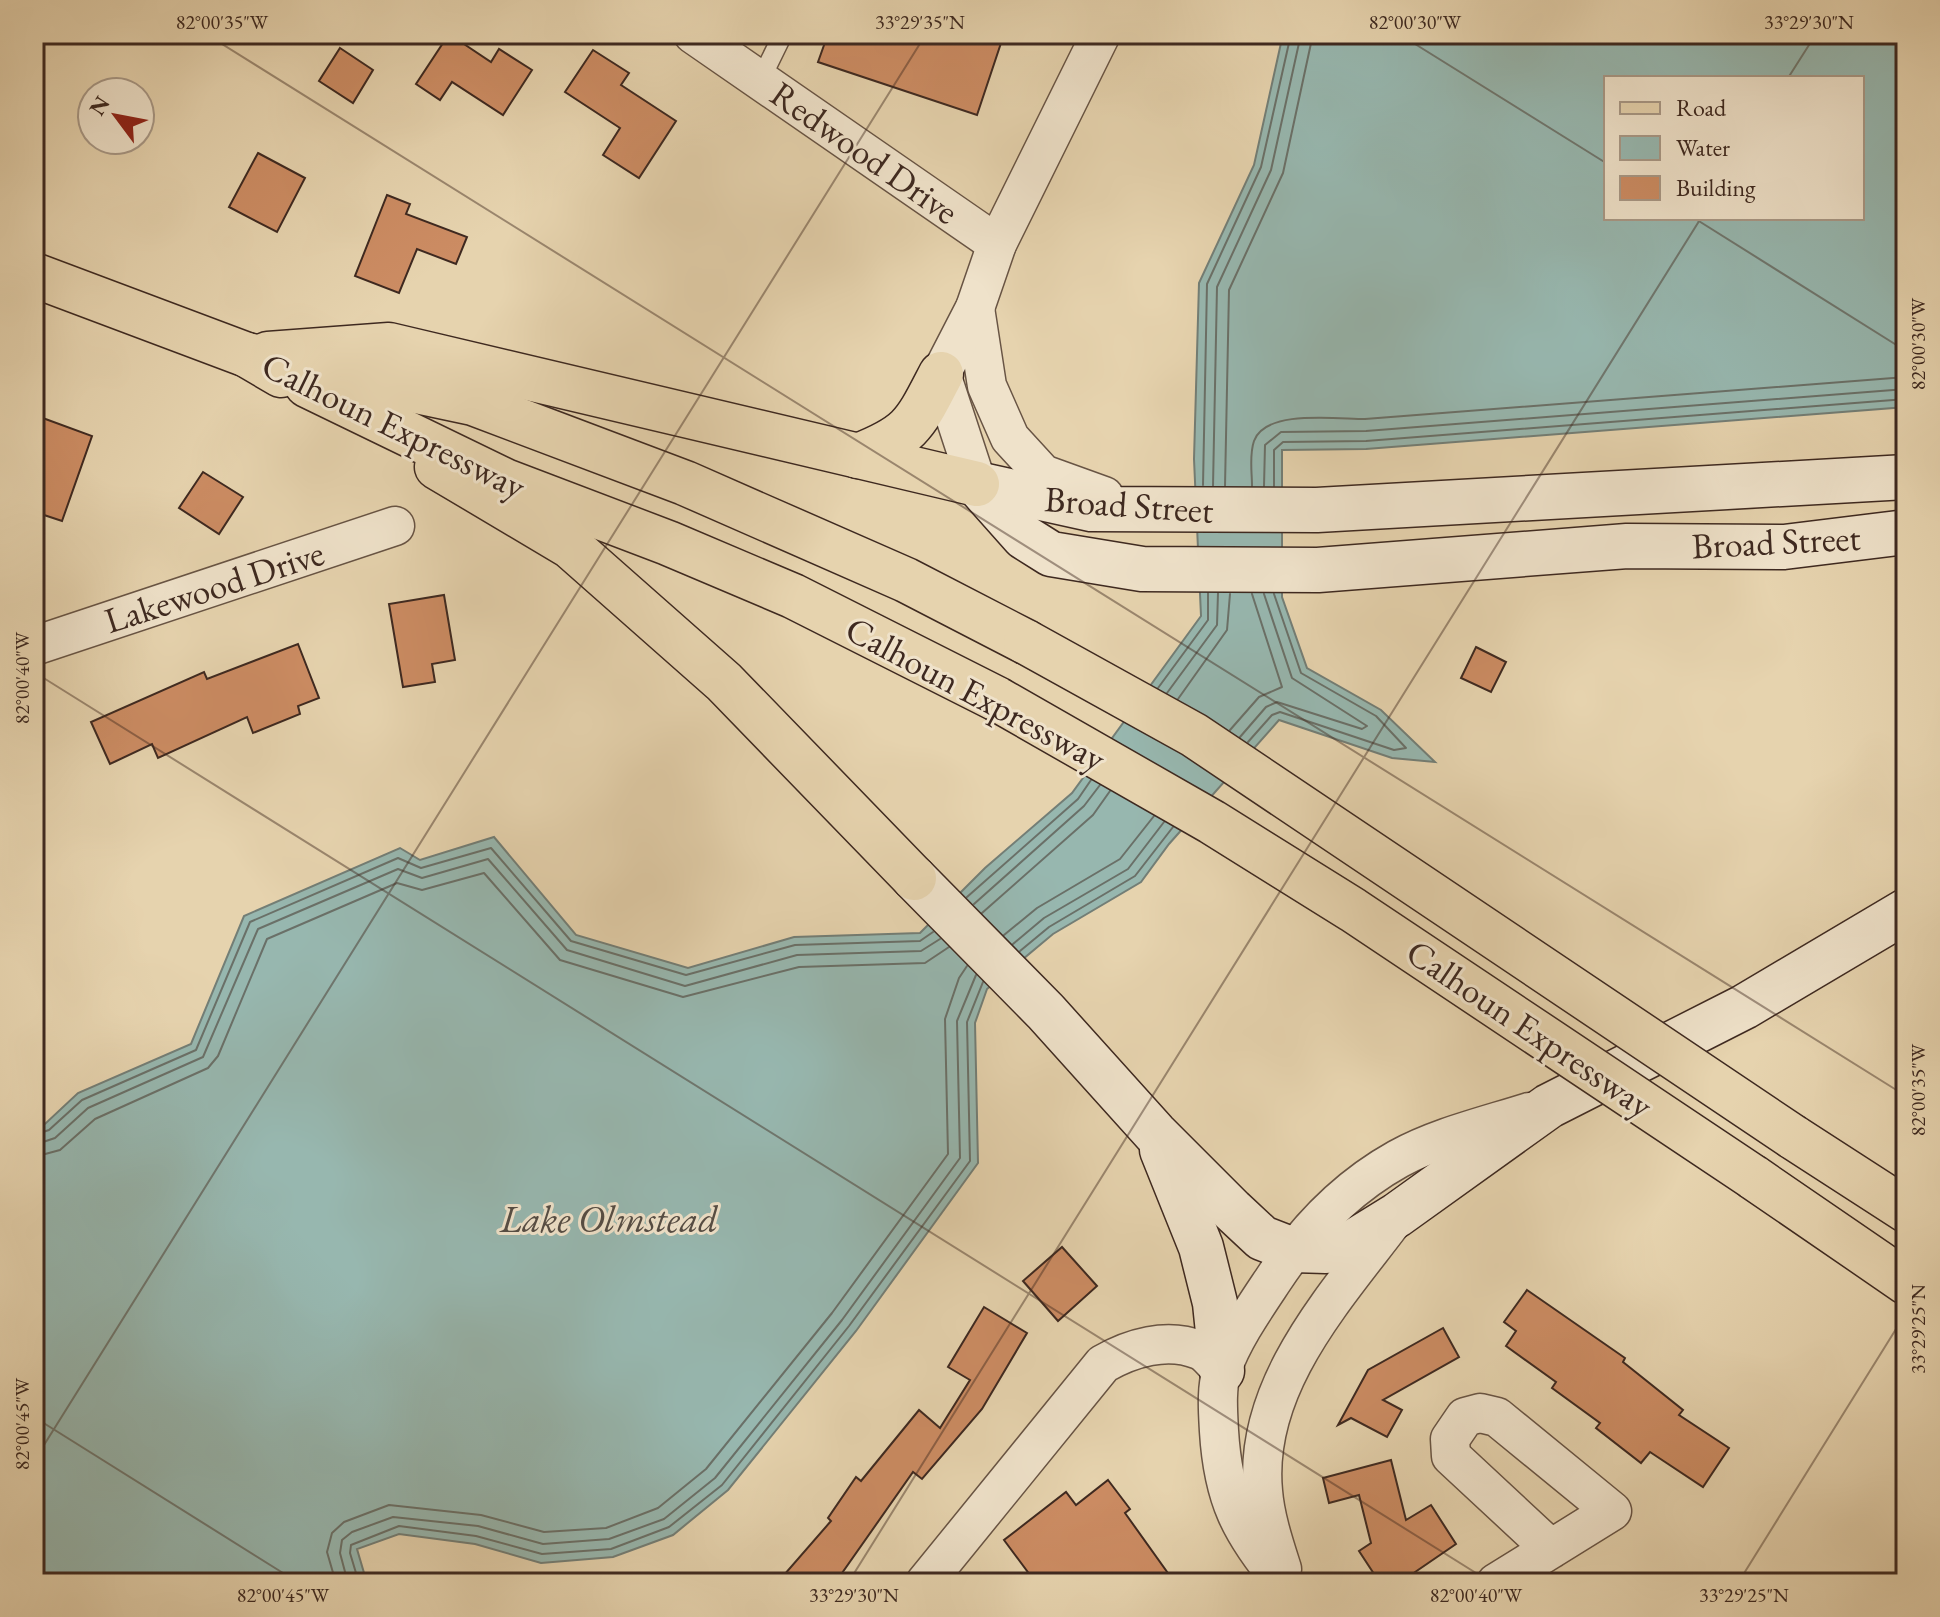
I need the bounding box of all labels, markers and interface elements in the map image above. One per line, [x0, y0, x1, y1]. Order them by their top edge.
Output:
text: 82°00'35"W [176, 9, 269, 35]
text: 33°29'35"N [875, 9, 965, 35]
text: 82°00'30"W [1369, 9, 1462, 35]
text: 33°29'30"N [1764, 9, 1854, 35]
street label: Redwood Drive [761, 70, 968, 235]
north arrow [76, 76, 156, 156]
legend [1604, 76, 1864, 220]
text: N [82, 90, 117, 121]
text: Road [1676, 92, 1727, 123]
text: Water [1676, 132, 1730, 163]
text: Building [1676, 172, 1756, 203]
text: 82°00'30"W [1905, 297, 1931, 390]
street label: Calhoun Expressway [254, 341, 534, 510]
street label: Broad Street [1043, 475, 1216, 534]
street label: Broad Street [1690, 514, 1862, 569]
street label: Lakewood Drive [98, 529, 330, 644]
street label: Calhoun Expressway [838, 605, 1114, 782]
text: 82°00'40"W [9, 631, 35, 724]
street label: Calhoun Expressway [1397, 928, 1662, 1128]
text: 82°00'35"W [1905, 1043, 1931, 1136]
water label: Lake Olmstead [499, 1194, 718, 1243]
text: 33°29'25"N [1905, 1284, 1931, 1374]
text: 82°00'45"W [9, 1377, 35, 1470]
text: 82°00'45"W [237, 1582, 330, 1608]
text: 33°29'30"N [809, 1582, 899, 1608]
text: 82°00'40"W [1430, 1582, 1523, 1608]
text: 33°29'25"N [1699, 1582, 1789, 1608]

